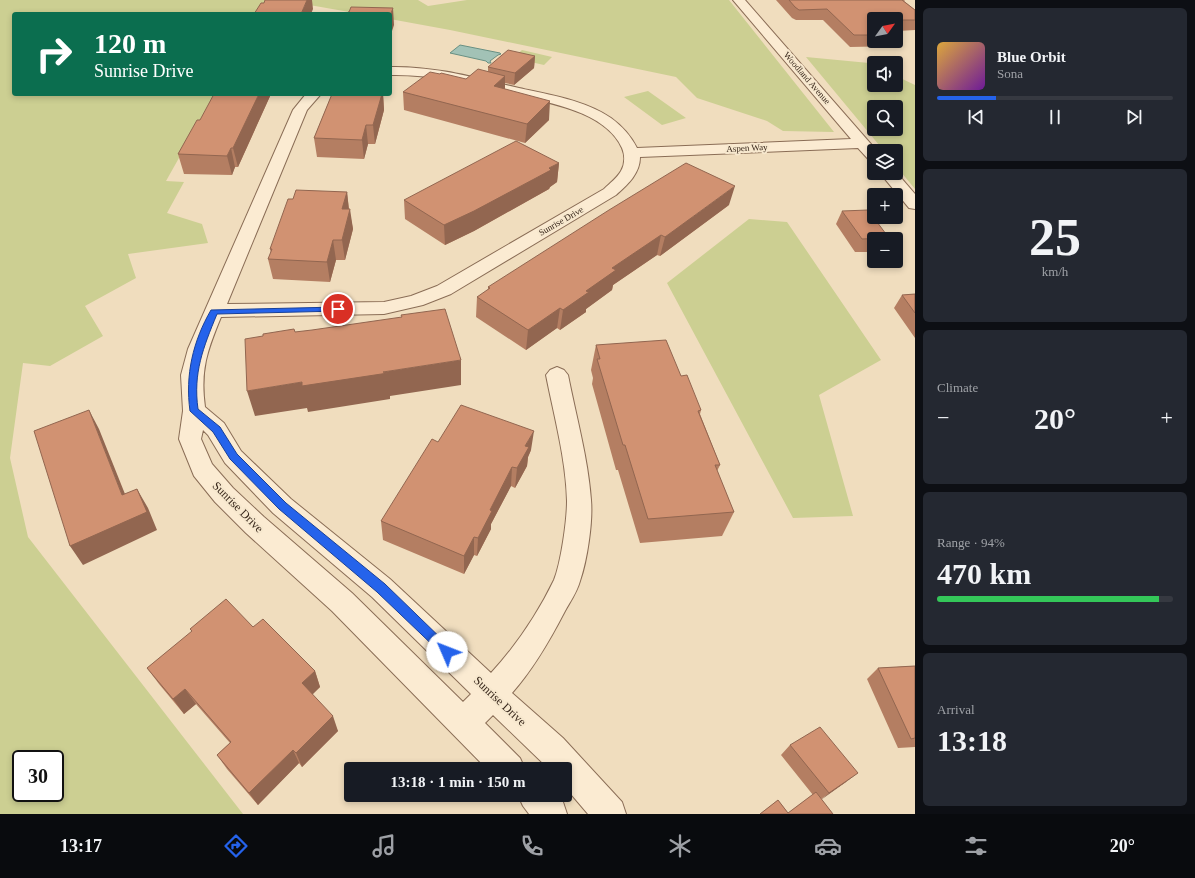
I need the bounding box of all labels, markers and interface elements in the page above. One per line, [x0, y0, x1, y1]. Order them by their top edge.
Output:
north arrow [867, 12, 903, 48]
map controls [867, 12, 903, 268]
icon: right [28, 28, 80, 80]
text: 120 m [94, 28, 166, 59]
text: Blue Orbit [997, 49, 1066, 65]
street label: Woodland Avenue [782, 50, 832, 106]
button: sound [867, 56, 903, 92]
text: Sunrise Drive [94, 61, 193, 81]
text: Sona [997, 66, 1023, 81]
button: search [867, 100, 903, 136]
icon: previous [965, 106, 987, 128]
icon: pause [1044, 106, 1066, 128]
icon: next [1123, 106, 1145, 128]
street label: Aspen Way [726, 142, 768, 154]
button: layers [867, 144, 903, 180]
button: + [867, 188, 903, 224]
street label: Sunrise Drive [537, 204, 585, 238]
text: 25 [1029, 209, 1081, 266]
button: − [867, 232, 903, 268]
text: km/h [1042, 264, 1068, 279]
pin [321, 292, 355, 326]
icon: arrive [327, 298, 349, 320]
text: Climate [937, 380, 978, 395]
text: 20° [1034, 402, 1076, 435]
text: − [937, 405, 949, 430]
text: + [1161, 405, 1173, 430]
street label: Sunrise Drive [210, 479, 266, 535]
text: Range · 94% [937, 535, 1005, 550]
text: 470 km [937, 557, 1031, 590]
position arrow [426, 631, 468, 673]
street label: Sunrise Drive [471, 673, 529, 729]
text: Arrival [937, 702, 975, 717]
text: 13:18 [937, 724, 1007, 757]
speed limit sign: 30 [12, 750, 64, 802]
text: 13:18 · 1 min · 150 m [391, 774, 526, 790]
icon: directions [222, 832, 250, 860]
icon: music [370, 832, 398, 860]
icon: phone [518, 832, 546, 860]
icon: climate [666, 832, 694, 860]
icon: car [814, 832, 842, 860]
icon: filters [962, 832, 990, 860]
text: 13:17 [60, 836, 102, 856]
text: 20° [1110, 836, 1135, 856]

